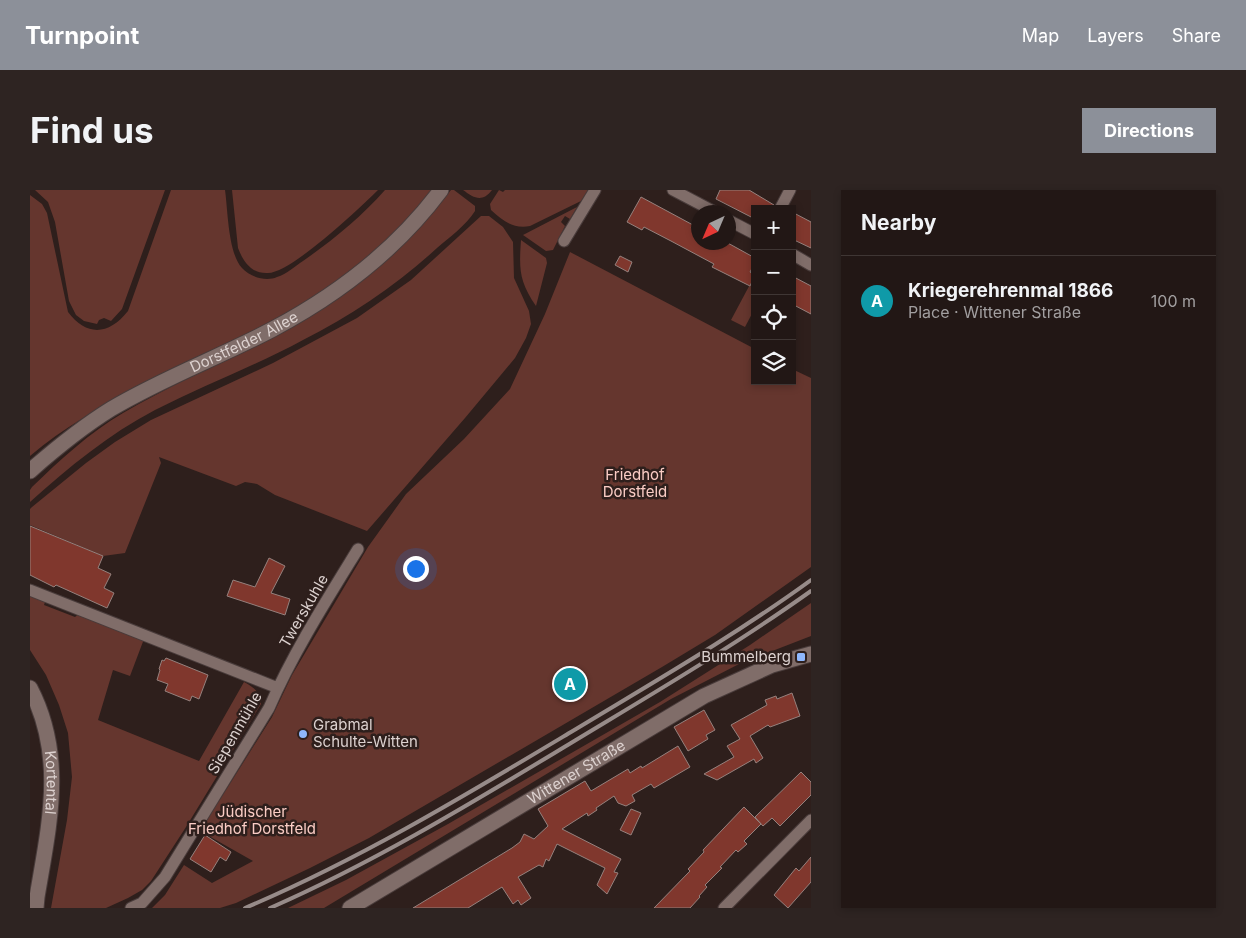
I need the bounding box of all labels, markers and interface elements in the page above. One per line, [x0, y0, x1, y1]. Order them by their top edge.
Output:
text: Turnpoint [25, 21, 139, 50]
text: Map [1022, 25, 1059, 46]
text: Layers [1087, 25, 1144, 46]
text: Share [1172, 25, 1221, 46]
button: Directions [1082, 108, 1216, 153]
text: Find us [30, 109, 154, 151]
north arrow [691, 205, 736, 250]
map controls [751, 205, 796, 385]
button: + [751, 205, 796, 250]
text: Nearby [861, 210, 936, 235]
button: − [751, 250, 796, 295]
text: Kriegerehrenmal 1866 [908, 279, 1113, 302]
text: A [871, 291, 883, 311]
text: 100 m [1151, 291, 1196, 311]
button: locate [751, 295, 796, 340]
text: Place · Wittener Straße [908, 302, 1081, 322]
street label: Dorstfelder Allee [187, 307, 301, 376]
button: layers [751, 340, 796, 385]
park label: Friedhof Dorstfeld [603, 465, 667, 501]
your location [403, 556, 429, 582]
street label: Twerskuhle [275, 571, 332, 651]
place label: Bummelberg [701, 647, 791, 666]
marker: Bummelberg [795, 651, 807, 663]
pin: A [554, 665, 586, 703]
street label: Siepenmühle [203, 688, 266, 777]
place label: Grabmal Schulte-Witten [313, 715, 418, 751]
marker: Grabmal Schulte-Witten [297, 728, 309, 740]
street label: Wittener Straße [524, 735, 629, 809]
street label: Kortental [41, 750, 62, 815]
park label: Jüdischer Friedhof Dorstfeld [188, 802, 316, 838]

